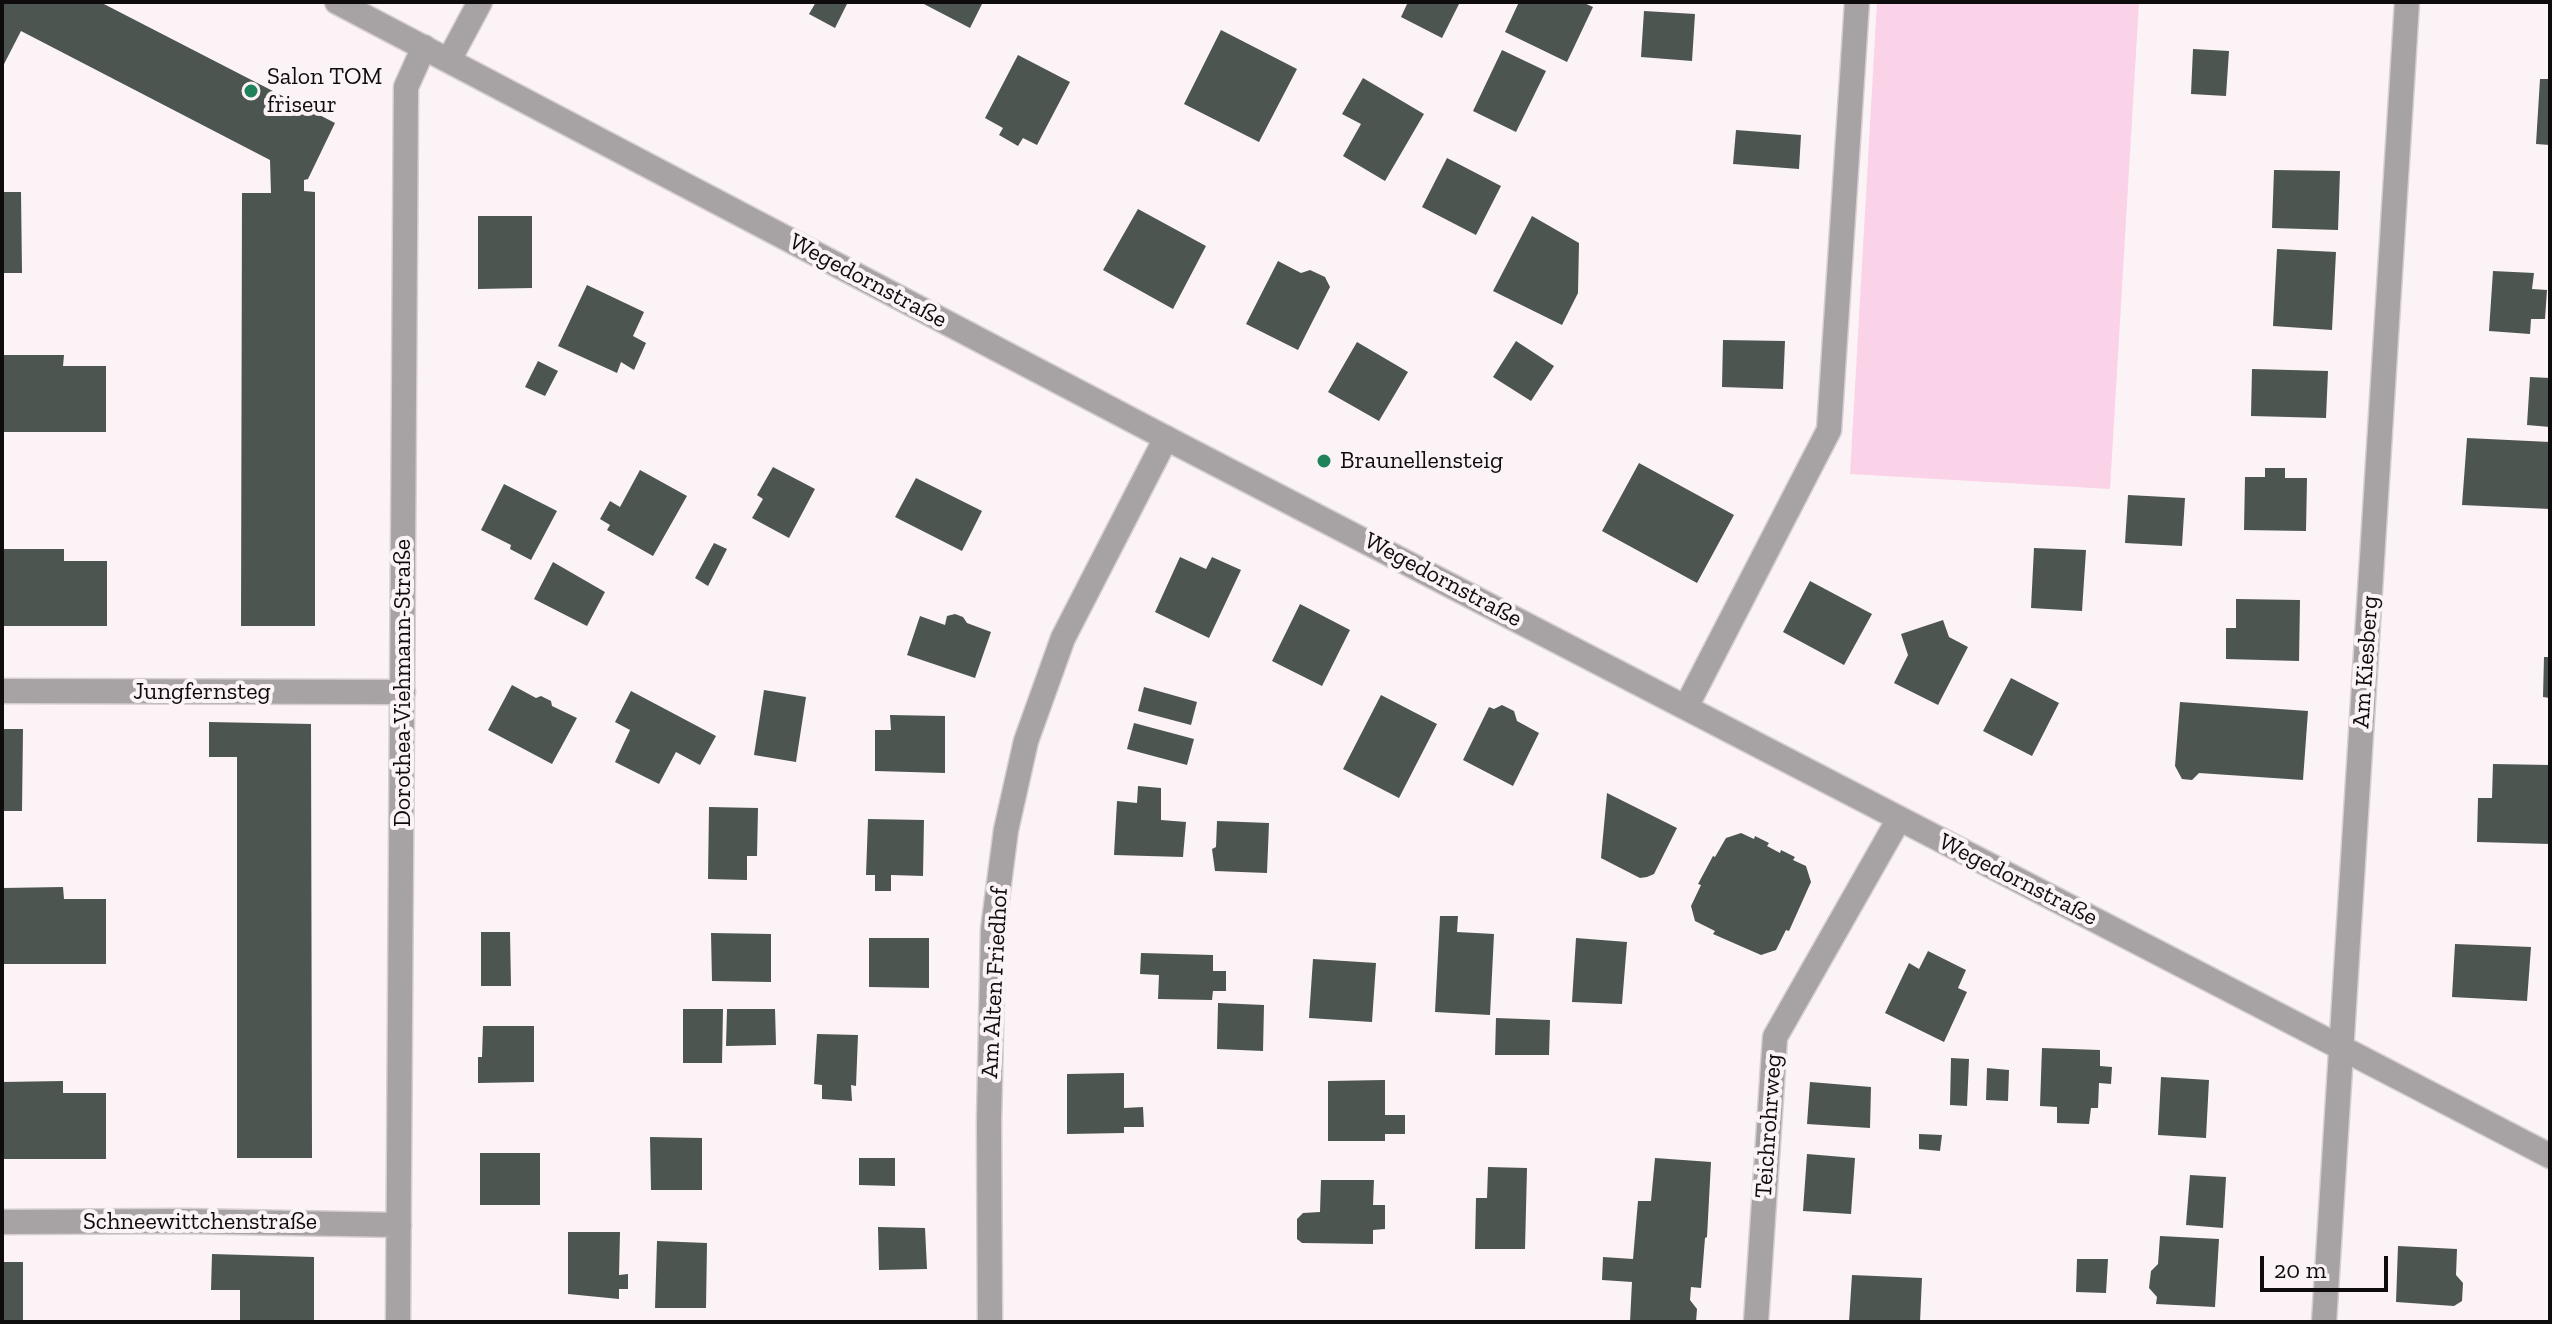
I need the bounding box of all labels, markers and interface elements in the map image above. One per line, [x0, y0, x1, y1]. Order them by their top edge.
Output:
place label: Salon TOM friseur [267, 63, 382, 119]
marker: Salon TOM friseur [242, 82, 260, 100]
street label: Wegedornstraße [784, 227, 952, 335]
place label: Braunellensteig [1340, 447, 1503, 475]
marker: Braunellensteig [1315, 452, 1333, 470]
street label: Wegedornstraße [1359, 526, 1527, 634]
street label: Dorothea-Viehmann-Straße [389, 539, 417, 827]
street label: Am Kiesberg [2347, 595, 2385, 729]
street label: Jungfernsteg [133, 678, 271, 706]
street label: Wegedornstraße [1934, 828, 2102, 932]
street label: Am Alten Friedhof [976, 887, 1014, 1079]
street label: Teichrohrweg [1750, 1053, 1788, 1199]
street label: Schneewittchenstraße [83, 1208, 317, 1236]
scale bar [2264, 1240, 2392, 1290]
text: 20 m [2274, 1255, 2326, 1284]

